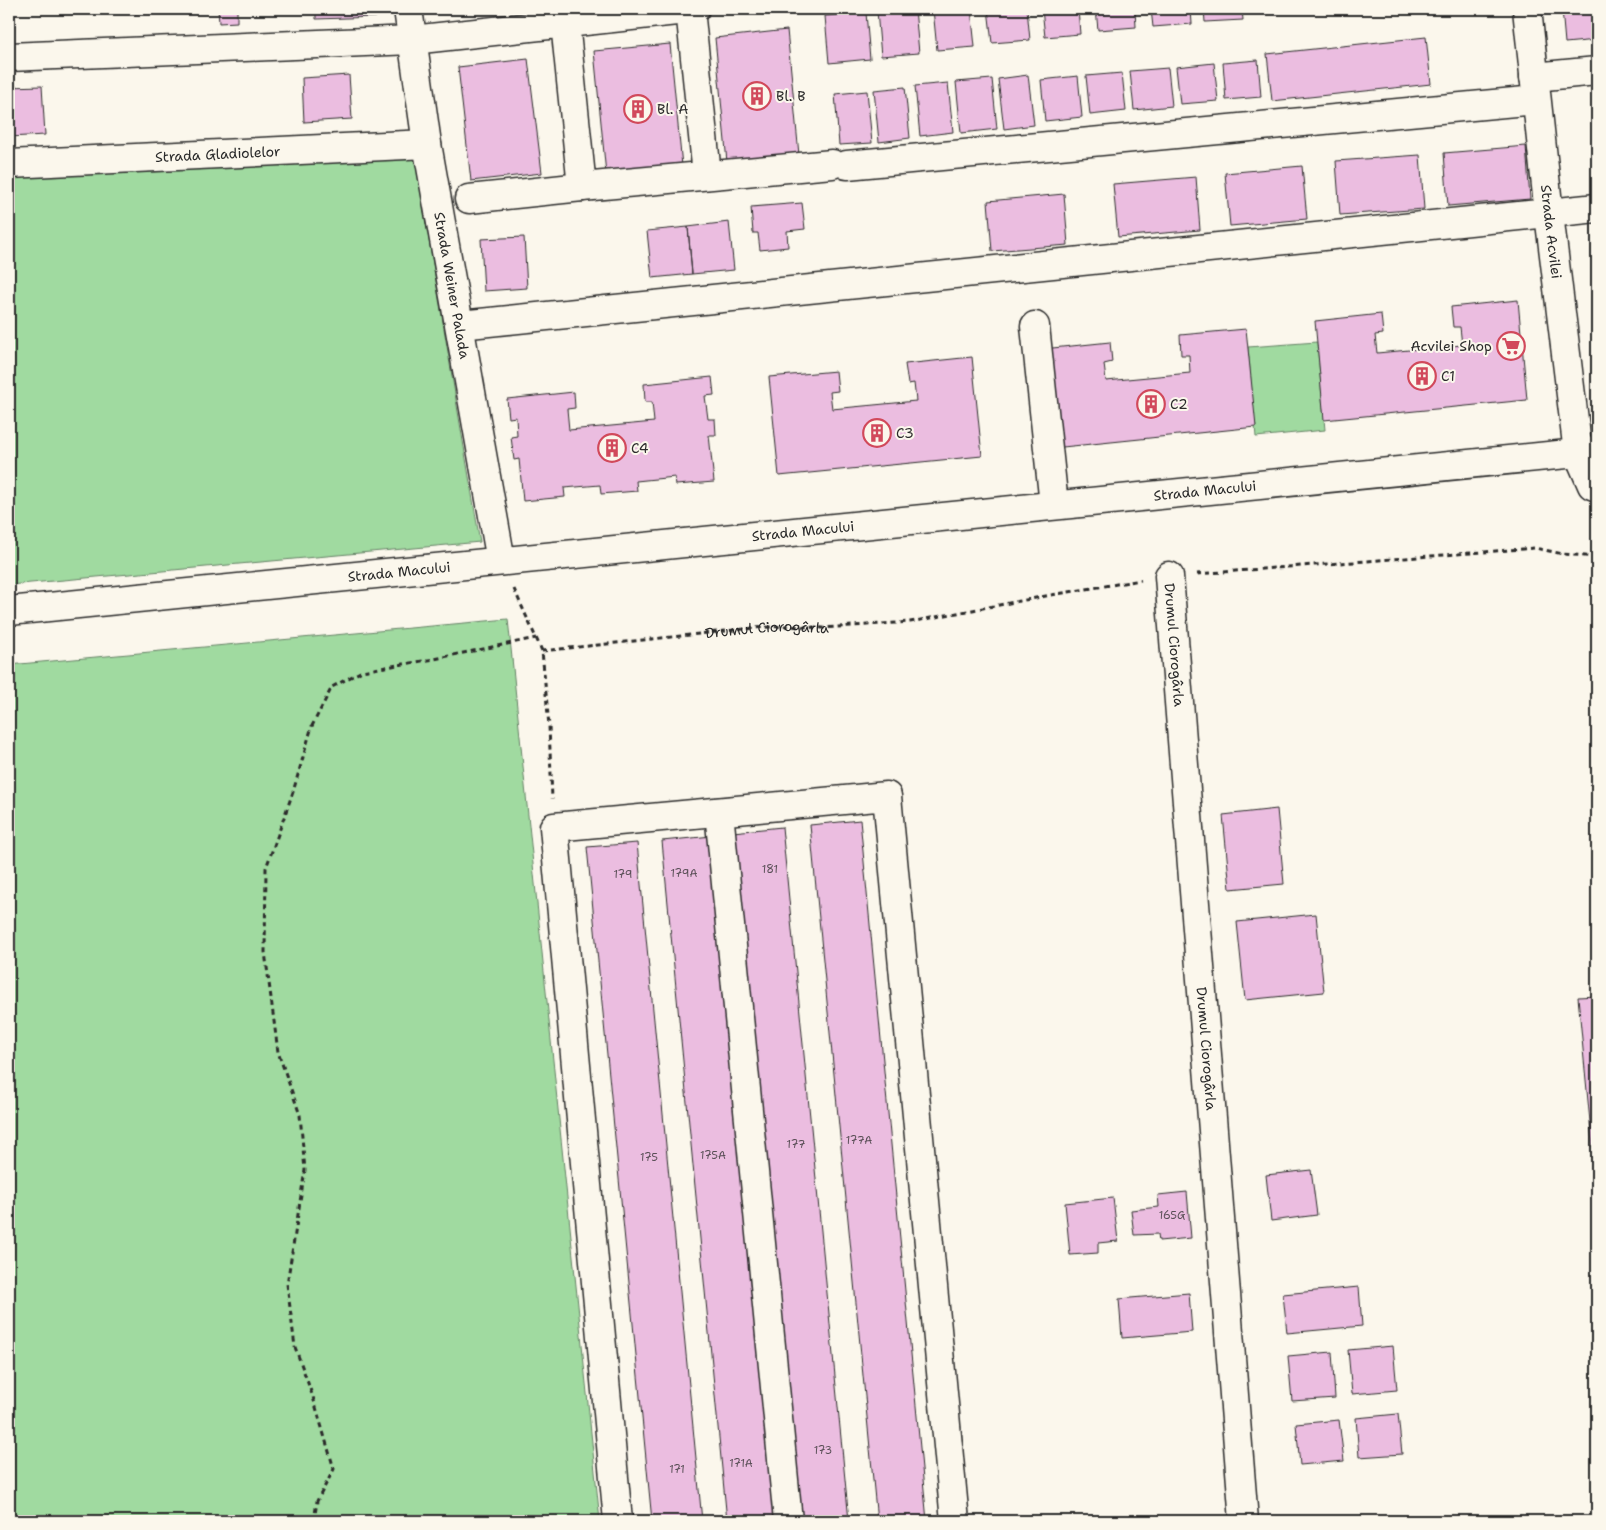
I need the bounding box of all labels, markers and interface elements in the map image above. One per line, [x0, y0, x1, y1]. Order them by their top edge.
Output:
building icon: Bl. B [742, 81, 772, 111]
place label: Bl. B [776, 87, 805, 105]
building icon: Bl. A [623, 94, 653, 124]
place label: Bl. A [657, 100, 688, 118]
street label: Strada Gladiolelor [155, 142, 281, 166]
street label: Strada Acvilei [1537, 184, 1566, 280]
street label: Strada Weiner Palada [430, 211, 474, 361]
supermarket icon: Acvilei Shop [1496, 331, 1526, 361]
place label: Acvilei Shop [1410, 337, 1492, 355]
building icon: C1 [1407, 361, 1437, 391]
place label: C1 [1441, 367, 1455, 385]
building icon: C2 [1136, 389, 1166, 419]
place label: C2 [1170, 395, 1188, 413]
building icon: C3 [862, 418, 892, 448]
place label: C3 [896, 424, 914, 442]
building icon: C4 [597, 433, 627, 463]
place label: C4 [631, 439, 649, 457]
street label: Strada Macului [1153, 476, 1257, 505]
street label: Strada Macului [751, 517, 855, 545]
street label: Strada Macului [347, 558, 451, 586]
street label: Drumul Ciorogârla [1161, 582, 1188, 708]
street label: Drumul Ciorogârla [704, 617, 829, 642]
house number: 181 [762, 862, 778, 877]
house number: 179A [670, 866, 698, 881]
house number: 179 [613, 867, 633, 882]
street label: Drumul Ciorogârla [1193, 986, 1220, 1111]
house number: 177A [846, 1133, 872, 1148]
house number: 177 [787, 1137, 806, 1152]
house number: 175A [700, 1148, 726, 1163]
house number: 175 [640, 1150, 658, 1165]
house number: 165G [1159, 1208, 1186, 1223]
house number: 173 [814, 1443, 832, 1458]
house number: 171A [729, 1456, 753, 1471]
house number: 171 [669, 1462, 685, 1477]

